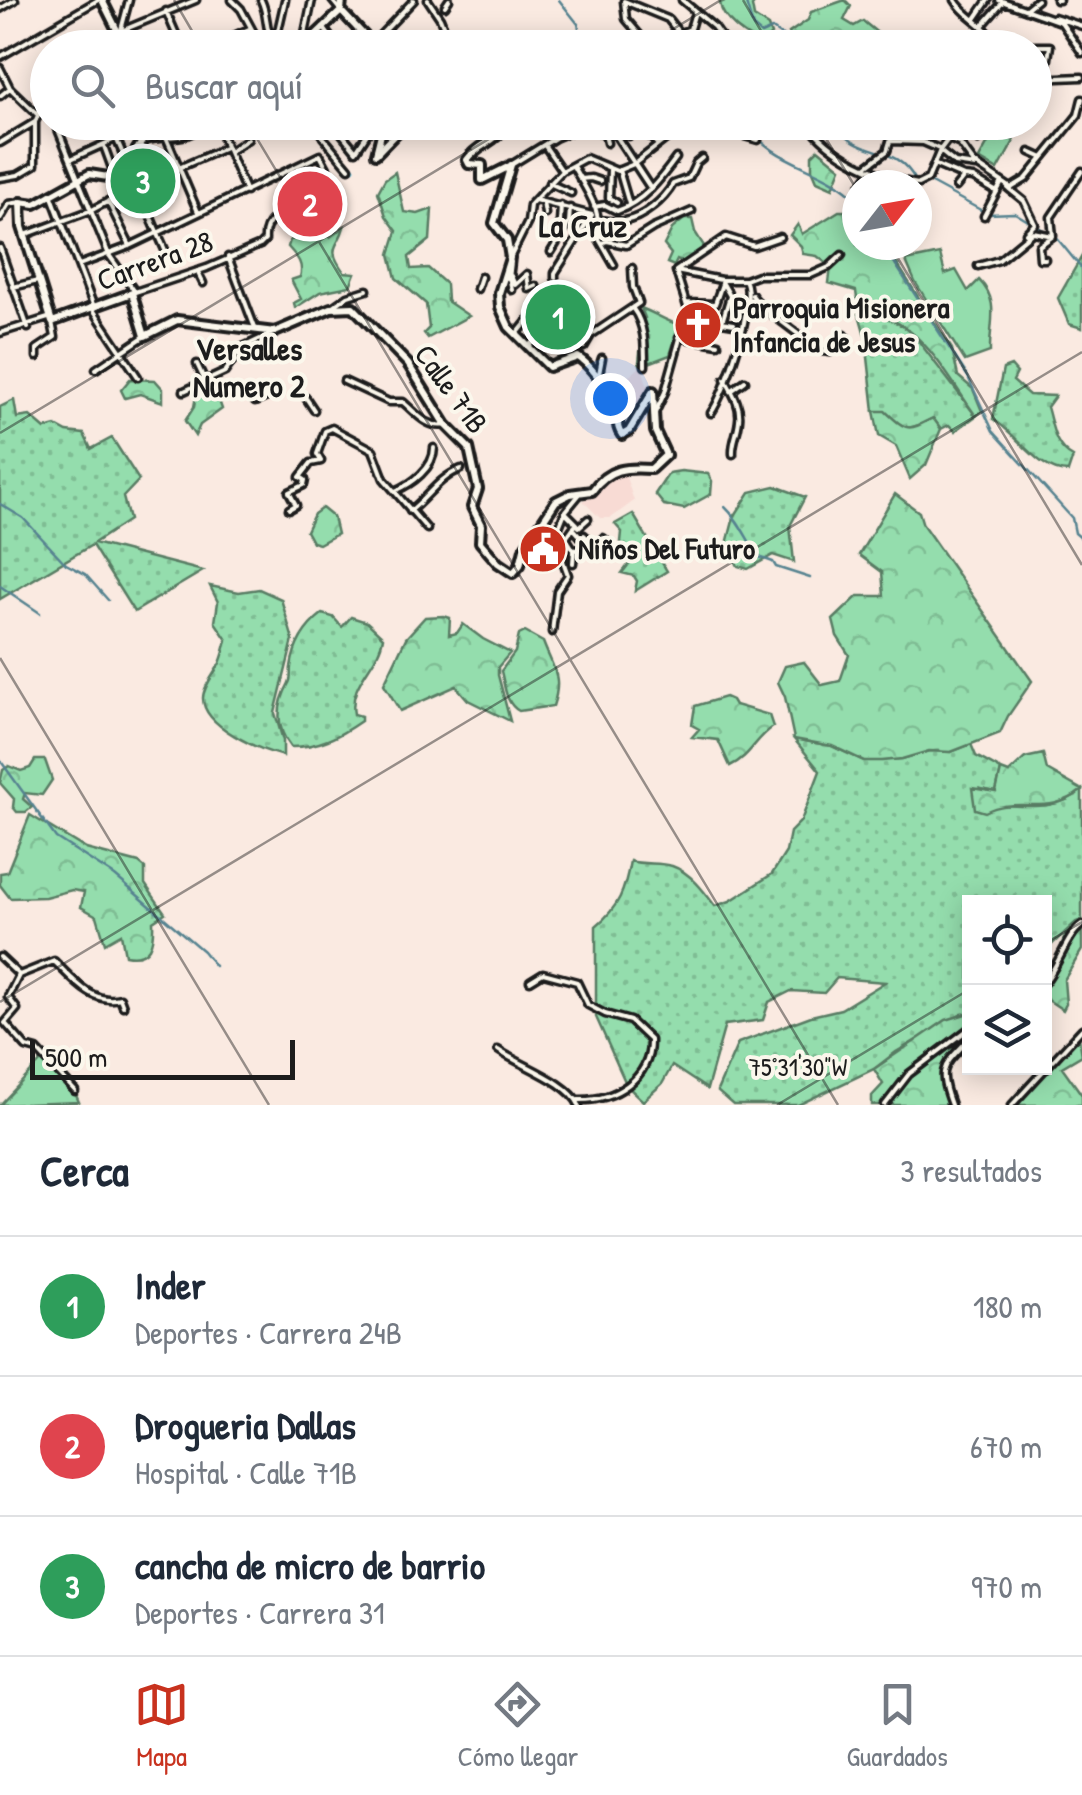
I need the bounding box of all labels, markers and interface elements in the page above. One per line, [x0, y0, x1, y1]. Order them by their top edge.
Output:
search box [30, 30, 1052, 140]
icon: search [65, 58, 120, 113]
text: Buscar aquí [145, 59, 303, 111]
pin: 3 [110, 144, 176, 218]
pin: 2 [278, 166, 342, 242]
north arrow [842, 170, 932, 260]
district label: La Cruz [539, 204, 627, 247]
street label: Carrera 28 [91, 221, 218, 299]
pin: 1 [526, 280, 590, 354]
place label: Parroquia Misionera Infancia de Jesus [733, 287, 950, 361]
church icon: Parroquia Misionera Infancia de Jesus [672, 299, 724, 351]
district label: Versalles Numero 2 [193, 327, 306, 407]
street label: Calle 71B [406, 336, 498, 441]
your location [585, 373, 636, 424]
public building icon: Niños Del Futuro [517, 523, 569, 575]
place label: Niños Del Futuro [578, 528, 755, 568]
map controls [962, 895, 1052, 1075]
button: locate [962, 895, 1052, 985]
button: layers [962, 985, 1052, 1075]
scale bar [30, 1035, 295, 1080]
text: 500 m [45, 1038, 107, 1076]
text: 75°31'30"W [749, 1050, 848, 1084]
text: Cerca [40, 1142, 129, 1199]
text: 3 resultados [900, 1149, 1042, 1192]
text: Inder [135, 1259, 206, 1311]
text: 1 [67, 1285, 78, 1328]
text: 180 m [973, 1285, 1042, 1328]
text: Deportes · Carrera 24B [135, 1311, 402, 1354]
text: Drogueria Dallas [135, 1399, 356, 1451]
text: 2 [65, 1425, 80, 1468]
text: 670 m [970, 1425, 1042, 1468]
text: Hospital · Calle 71B [135, 1451, 357, 1494]
text: cancha de micro de barrio [135, 1539, 485, 1591]
text: 3 [65, 1565, 80, 1608]
text: 970 m [971, 1565, 1042, 1608]
text: Deportes · Carrera 31 [135, 1591, 385, 1634]
tab: Mapa [134, 1677, 189, 1775]
tab: Cómo llegar [457, 1677, 578, 1775]
tab: Guardados [847, 1677, 948, 1775]

